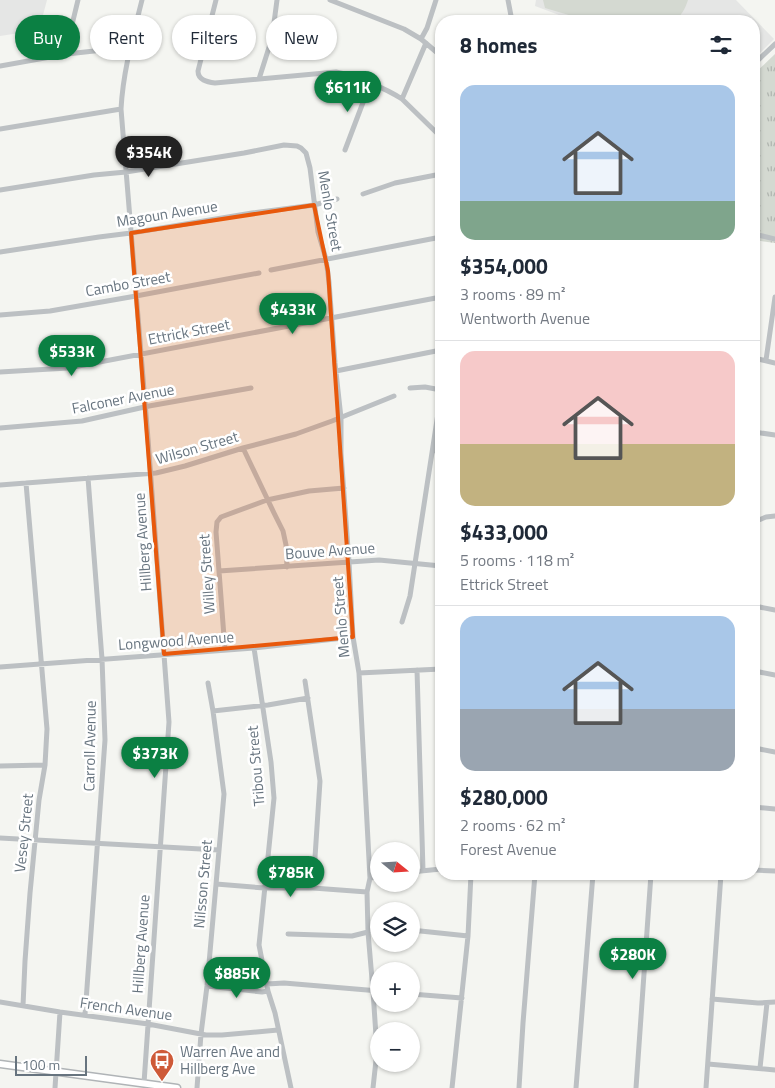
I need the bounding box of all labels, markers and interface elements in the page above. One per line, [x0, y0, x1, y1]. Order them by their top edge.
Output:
chip: Buy [15, 15, 80, 60]
chip: Rent [90, 15, 162, 60]
chip: Filters [172, 15, 256, 60]
chip: New [266, 15, 337, 60]
text: 8 homes [460, 29, 537, 61]
icon: filters [707, 31, 735, 59]
pin: $611K [313, 70, 383, 113]
text: $611K [325, 75, 371, 99]
icon: home [553, 118, 643, 208]
pin: $354K [114, 136, 184, 178]
text: $354K [126, 140, 172, 164]
street label: Menlo Street [312, 169, 349, 254]
street label: Magoun Avenue [115, 194, 219, 233]
text: $354,000 [460, 250, 548, 282]
street label: Cambo Street [84, 265, 173, 302]
text: 3 rooms · 89 m² [460, 282, 565, 306]
pin: $433K [258, 292, 328, 335]
text: $433K [270, 297, 316, 321]
text: Wentworth Avenue [460, 306, 590, 330]
street label: Ettrick Street [146, 312, 233, 351]
pin: $533K [37, 334, 107, 377]
text: $533K [49, 339, 95, 363]
street label: Falconer Avenue [70, 377, 176, 420]
icon: home [553, 383, 643, 473]
street label: Wilson Street [153, 425, 242, 470]
street label: Hillberg Avenue [128, 492, 157, 592]
text: $433,000 [460, 516, 548, 548]
street label: Willey Street [192, 533, 221, 615]
street label: Bouve Avenue [284, 536, 376, 565]
text: 5 rooms · 118 m² [460, 548, 574, 572]
text: Ettrick Street [460, 572, 548, 596]
street label: Menlo Street [325, 575, 356, 659]
street label: Longwood Avenue [117, 625, 235, 656]
icon: home [553, 648, 643, 738]
street label: Carroll Avenue [77, 700, 102, 792]
street label: Tribou Street [240, 724, 270, 807]
pin: $373K [120, 736, 190, 779]
text: $373K [132, 741, 178, 765]
text: $280,000 [460, 781, 548, 813]
street label: Vesey Street [8, 792, 39, 874]
text: 2 rooms · 62 m² [460, 813, 565, 837]
text: Forest Avenue [460, 837, 557, 861]
street label: Nilsson Street [187, 838, 218, 929]
north arrow [370, 842, 420, 892]
map controls [370, 842, 420, 1072]
pin: $785K [256, 856, 326, 898]
text: $785K [268, 860, 314, 884]
street label: Hillberg Avenue [126, 894, 155, 994]
button: layers [370, 902, 420, 952]
pin: $280K [598, 938, 668, 980]
text: $280K [610, 942, 656, 966]
pin: $885K [202, 956, 272, 999]
text: $885K [214, 961, 260, 985]
button: + [370, 962, 420, 1012]
street label: French Avenue [78, 991, 174, 1026]
button: − [370, 1022, 420, 1072]
place label: Warren Ave and Hillberg Ave [180, 1040, 280, 1080]
bus stop icon: Warren Ave and Hillberg Ave [149, 1048, 175, 1082]
scale bar [15, 1053, 88, 1076]
text: 100 m [22, 1054, 60, 1075]

